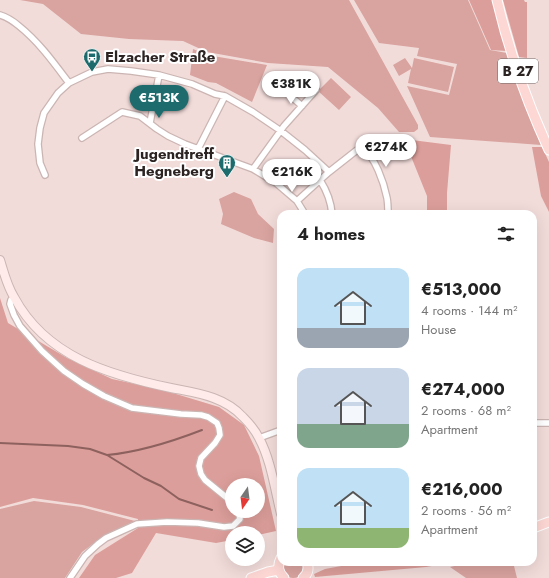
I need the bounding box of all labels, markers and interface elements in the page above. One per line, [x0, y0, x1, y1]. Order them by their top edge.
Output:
place label: Elzacher Straße [105, 46, 216, 68]
bus stop icon: Elzacher Straße [82, 47, 102, 72]
road number: B 27 [498, 59, 538, 83]
pin: €381K [263, 71, 319, 105]
text: €381K [271, 74, 311, 93]
pin: €513K [131, 85, 187, 119]
text: €513K [139, 88, 179, 107]
pin: €274K [358, 134, 414, 168]
text: €274K [364, 137, 408, 156]
place label: Jugendtreff Hegneberg [132, 143, 215, 182]
building icon: Jugendtreff Hegneberg [217, 153, 237, 178]
pin: €216K [264, 159, 320, 193]
text: €216K [271, 162, 313, 181]
text: 4 homes [297, 222, 365, 246]
icon: filters [495, 223, 517, 245]
text: €513,000 [421, 277, 501, 301]
icon: home [329, 284, 377, 332]
text: 4 rooms · 144 m² [421, 301, 518, 320]
text: House [421, 320, 456, 339]
text: €274,000 [421, 377, 505, 401]
icon: home [329, 384, 377, 432]
text: 2 rooms · 68 m² [421, 401, 511, 420]
text: Apartment [421, 420, 478, 439]
text: €216,000 [421, 477, 503, 501]
north arrow [225, 478, 265, 518]
map controls [225, 478, 265, 566]
icon: home [329, 484, 377, 532]
text: 2 rooms · 56 m² [421, 501, 511, 520]
text: Apartment [421, 520, 478, 539]
button: layers [225, 526, 265, 566]

